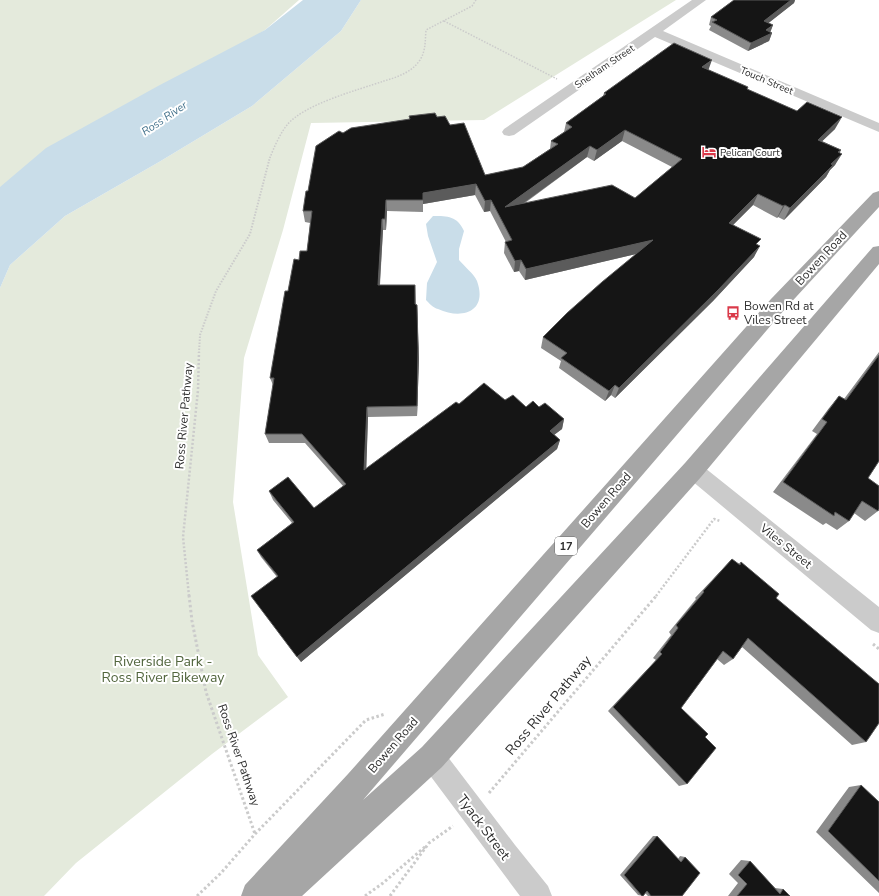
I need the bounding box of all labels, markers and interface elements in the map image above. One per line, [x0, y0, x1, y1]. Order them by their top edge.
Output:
street label: Snelham Street [572, 41, 638, 92]
street label: Touch Street [738, 63, 796, 99]
water label: Ross River [139, 97, 191, 139]
hotel icon: Pelican Court [701, 144, 717, 160]
place label: Pelican Court [720, 146, 780, 160]
street label: Bowen Road [792, 227, 850, 289]
place label: Bowen Rd at Viles Street [743, 298, 814, 328]
bus stop icon: Bowen Rd at Viles Street [725, 305, 741, 321]
street label: Ross River Pathway [171, 361, 197, 470]
street label: Bowen Road [577, 469, 635, 531]
street label: Viles Street [756, 519, 816, 572]
road number: 17 [555, 537, 577, 555]
street label: Ross River Pathway [501, 651, 596, 759]
park label: Riverside Park - Ross River Bikeway [102, 652, 225, 687]
street label: Ross River Pathway [214, 702, 264, 809]
street label: Bowen Road [364, 714, 422, 776]
street label: Tyack Street [453, 791, 514, 864]

